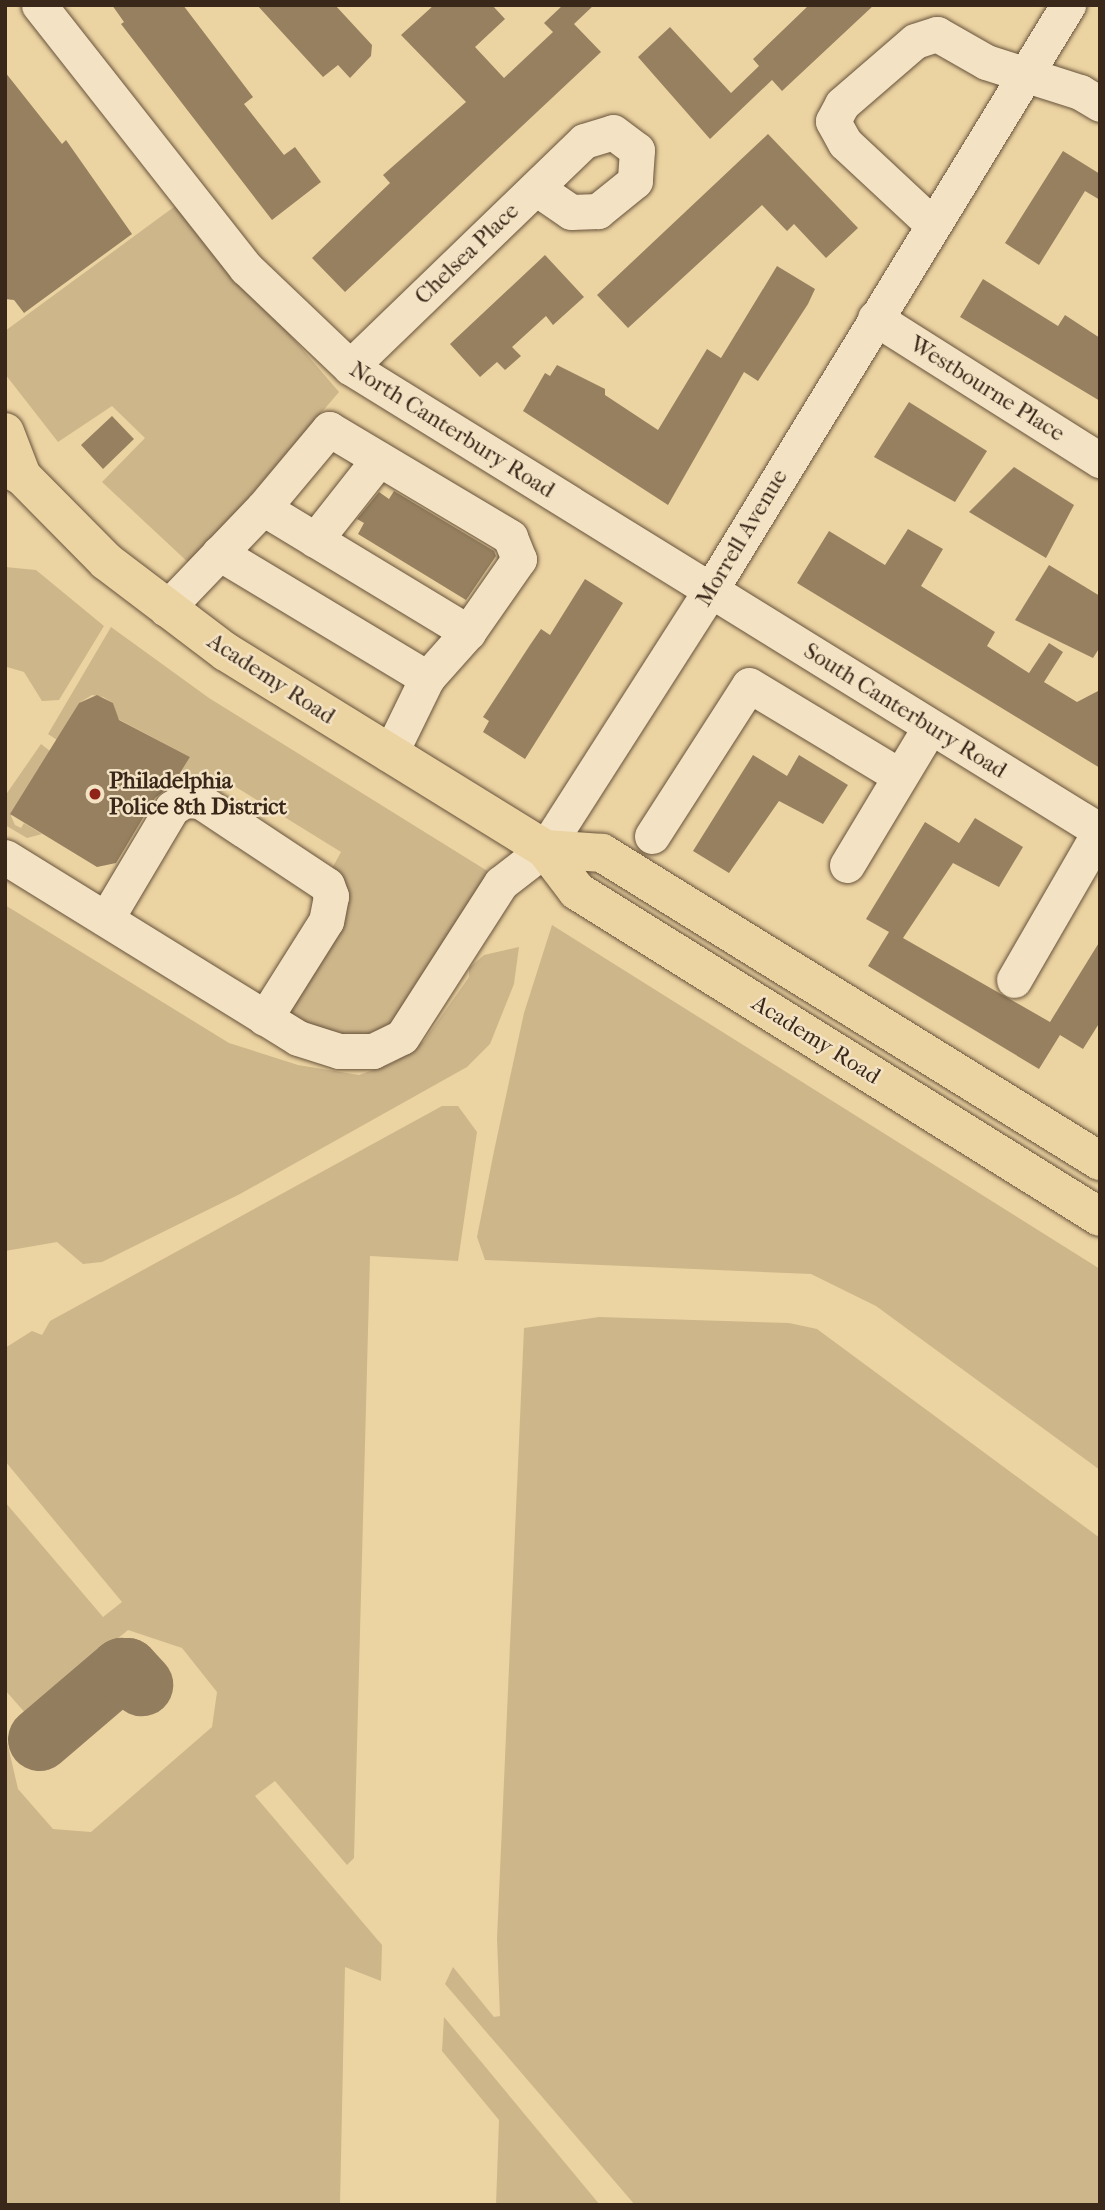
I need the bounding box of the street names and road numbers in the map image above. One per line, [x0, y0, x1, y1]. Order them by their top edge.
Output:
street label: Chelsea Place [409, 198, 525, 310]
street label: Westbourne Place [904, 330, 1070, 448]
street label: North Canterbury Road [345, 356, 559, 504]
street label: Morrell Avenue [690, 465, 794, 611]
street label: Academy Road [202, 628, 340, 730]
street label: South Canterbury Road [798, 637, 1012, 785]
street label: Academy Road [747, 990, 885, 1090]

